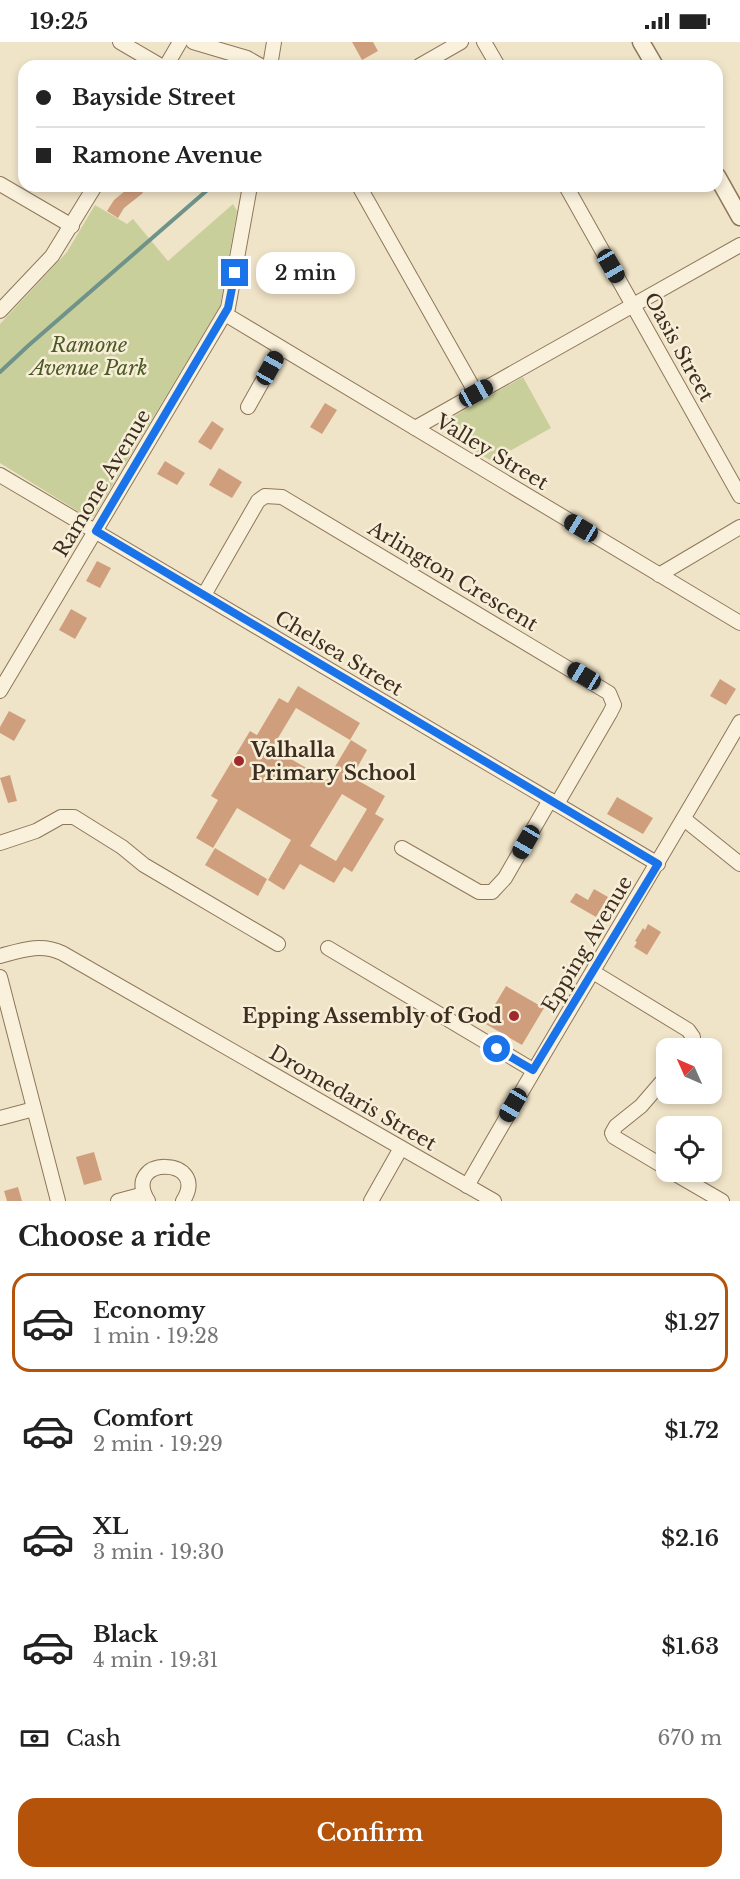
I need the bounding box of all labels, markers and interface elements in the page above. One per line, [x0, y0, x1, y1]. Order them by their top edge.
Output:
text: 19:25 [30, 8, 88, 35]
text: Bayside Street [72, 84, 236, 111]
text: Ramone Avenue [72, 142, 262, 169]
car [594, 246, 628, 286]
callout: 2 min [256, 252, 355, 294]
route end [221, 259, 248, 286]
text: 2 min [275, 261, 336, 285]
street label: Oasis Street [639, 288, 719, 406]
park label: Ramone Avenue Park [27, 333, 148, 380]
car [253, 348, 287, 388]
car [456, 376, 496, 410]
street label: Ramone Avenue [49, 405, 155, 561]
street label: Valley Street [430, 408, 553, 495]
car [561, 511, 601, 545]
street label: Arlington Crescent [363, 515, 543, 636]
street label: Chelsea Street [271, 605, 408, 701]
car [564, 659, 604, 693]
place label: Valhalla Primary School [250, 738, 416, 785]
marker: Valhalla Primary School [232, 754, 246, 768]
car [509, 822, 543, 862]
street label: Epping Avenue [537, 871, 637, 1017]
place label: Epping Assembly of God [242, 1004, 502, 1028]
marker: Epping Assembly of God [507, 1009, 521, 1023]
route start [483, 1035, 510, 1062]
north arrow [656, 1038, 722, 1104]
map controls [656, 1038, 722, 1182]
street label: Dromedaris Street [265, 1040, 441, 1156]
car [496, 1085, 530, 1125]
button: locate [656, 1116, 722, 1182]
text: Choose a ride [18, 1220, 211, 1253]
icon: car [21, 1296, 75, 1350]
text: Economy [93, 1297, 205, 1324]
text: $1.27 [664, 1309, 719, 1336]
text: 1 min · 19:28 [93, 1324, 219, 1348]
icon: car [21, 1404, 75, 1458]
text: Comfort [93, 1405, 193, 1432]
text: $1.72 [664, 1417, 719, 1444]
text: 2 min · 19:29 [93, 1432, 223, 1456]
icon: car [21, 1512, 75, 1566]
text: XL [93, 1513, 128, 1540]
text: $2.16 [661, 1525, 719, 1552]
text: 3 min · 19:30 [93, 1540, 224, 1564]
icon: car [21, 1620, 75, 1674]
text: Black [93, 1621, 158, 1648]
text: $1.63 [661, 1633, 719, 1660]
text: 4 min · 19:31 [93, 1648, 218, 1672]
icon: cash [18, 1722, 51, 1755]
text: Cash [66, 1725, 121, 1752]
text: 670 m [658, 1726, 722, 1750]
button: Confirm [18, 1798, 722, 1867]

